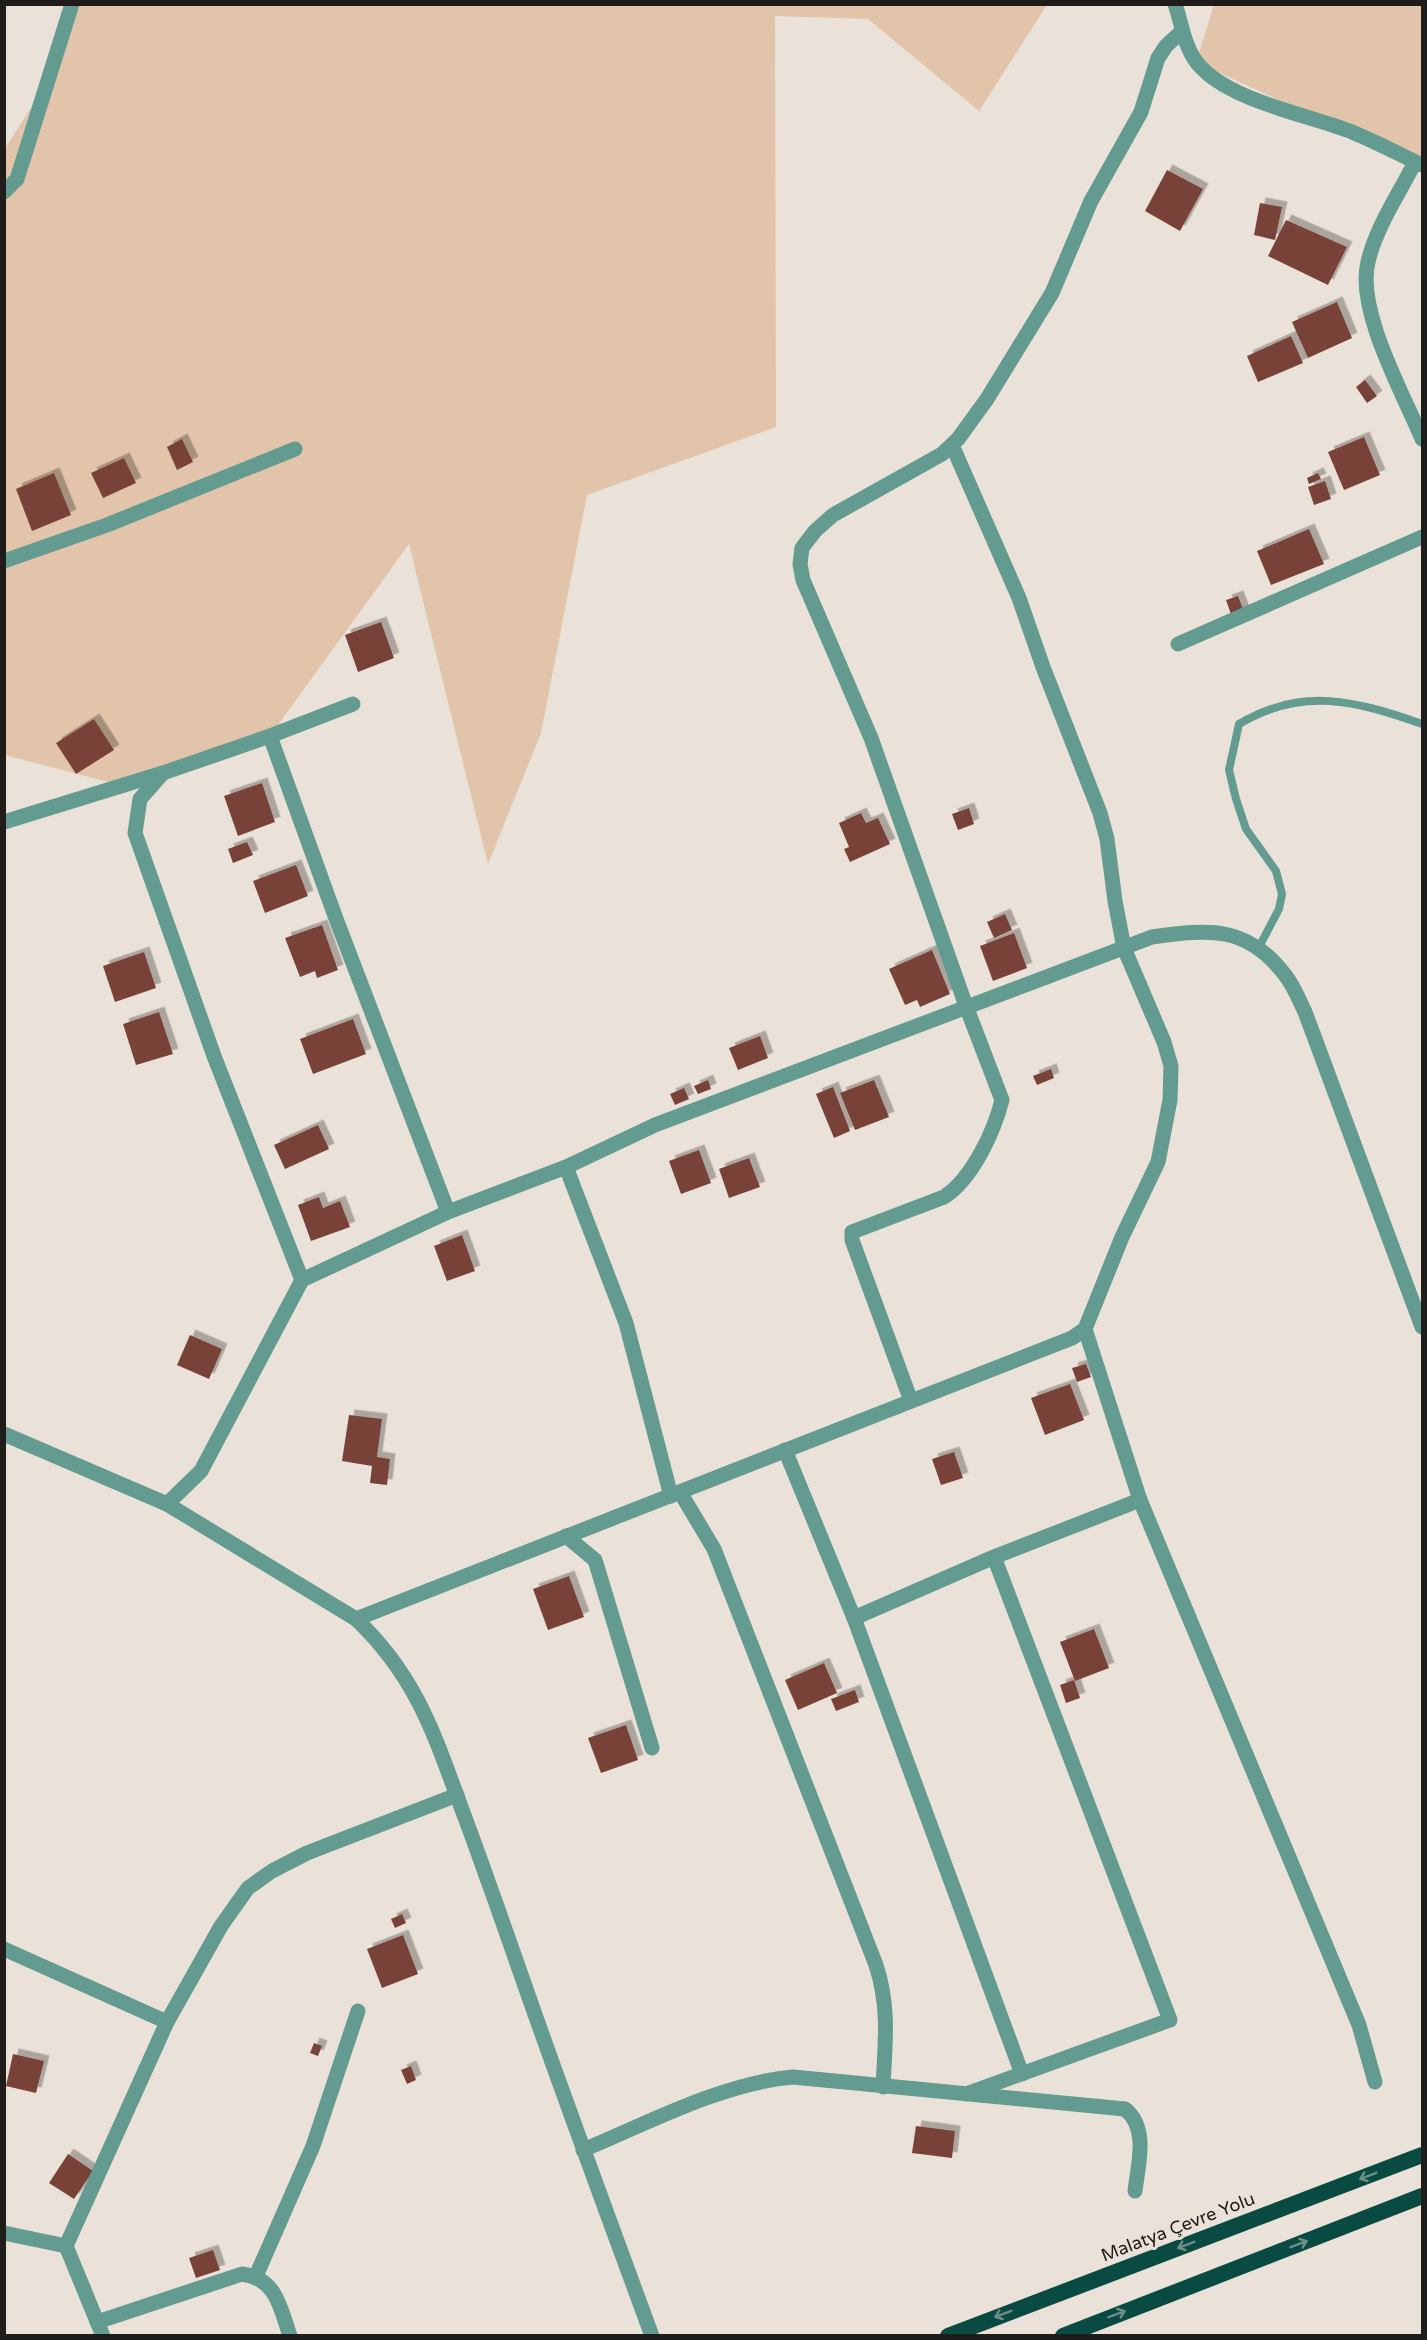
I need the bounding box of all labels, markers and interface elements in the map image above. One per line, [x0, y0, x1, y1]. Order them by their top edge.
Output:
one-way arrow [1359, 2171, 1378, 2182]
street label: Malatya Çevre Yolu [1098, 2188, 1258, 2266]
one-way arrow [1289, 2238, 1308, 2249]
one-way arrow [1177, 2240, 1195, 2251]
one-way arrow [1107, 2308, 1126, 2319]
one-way arrow [995, 2310, 1013, 2321]

